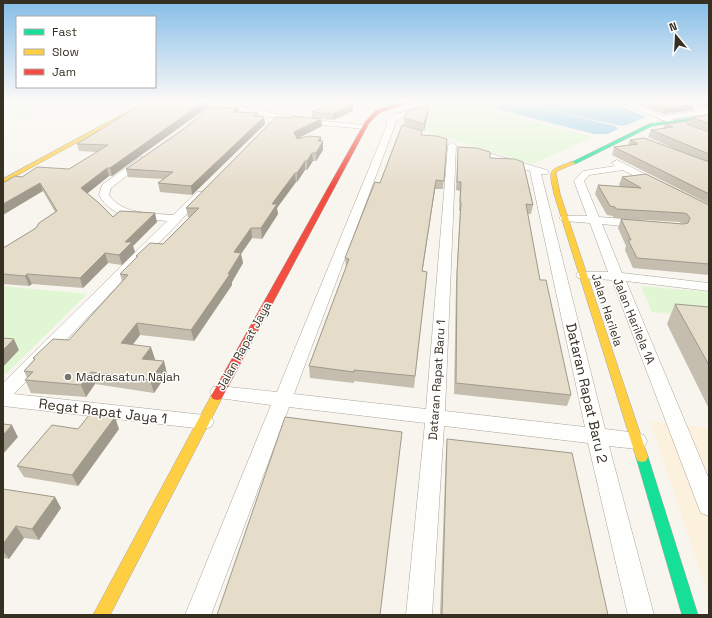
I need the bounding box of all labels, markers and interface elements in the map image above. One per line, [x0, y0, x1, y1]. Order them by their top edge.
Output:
legend [16, 16, 156, 88]
north arrow [656, 16, 696, 56]
text: N [667, 19, 679, 34]
text: Fast [52, 24, 77, 40]
text: Slow [52, 44, 79, 60]
text: Jam [52, 64, 76, 80]
street label: Jalan Harilela [588, 271, 626, 349]
street label: Jalan Harilela 1A [609, 275, 659, 367]
street label: Jalan Rapat Jaya [213, 299, 275, 393]
street label: Dataran Rapat Baru 1 [425, 319, 449, 441]
street label: Dataran Rapat Baru 2 [562, 321, 612, 465]
place label: Madrasatun Najah [76, 369, 180, 385]
marker: Madrasatun Najah [63, 372, 73, 382]
street label: Regat Rapat Jaya 1 [38, 394, 168, 428]

